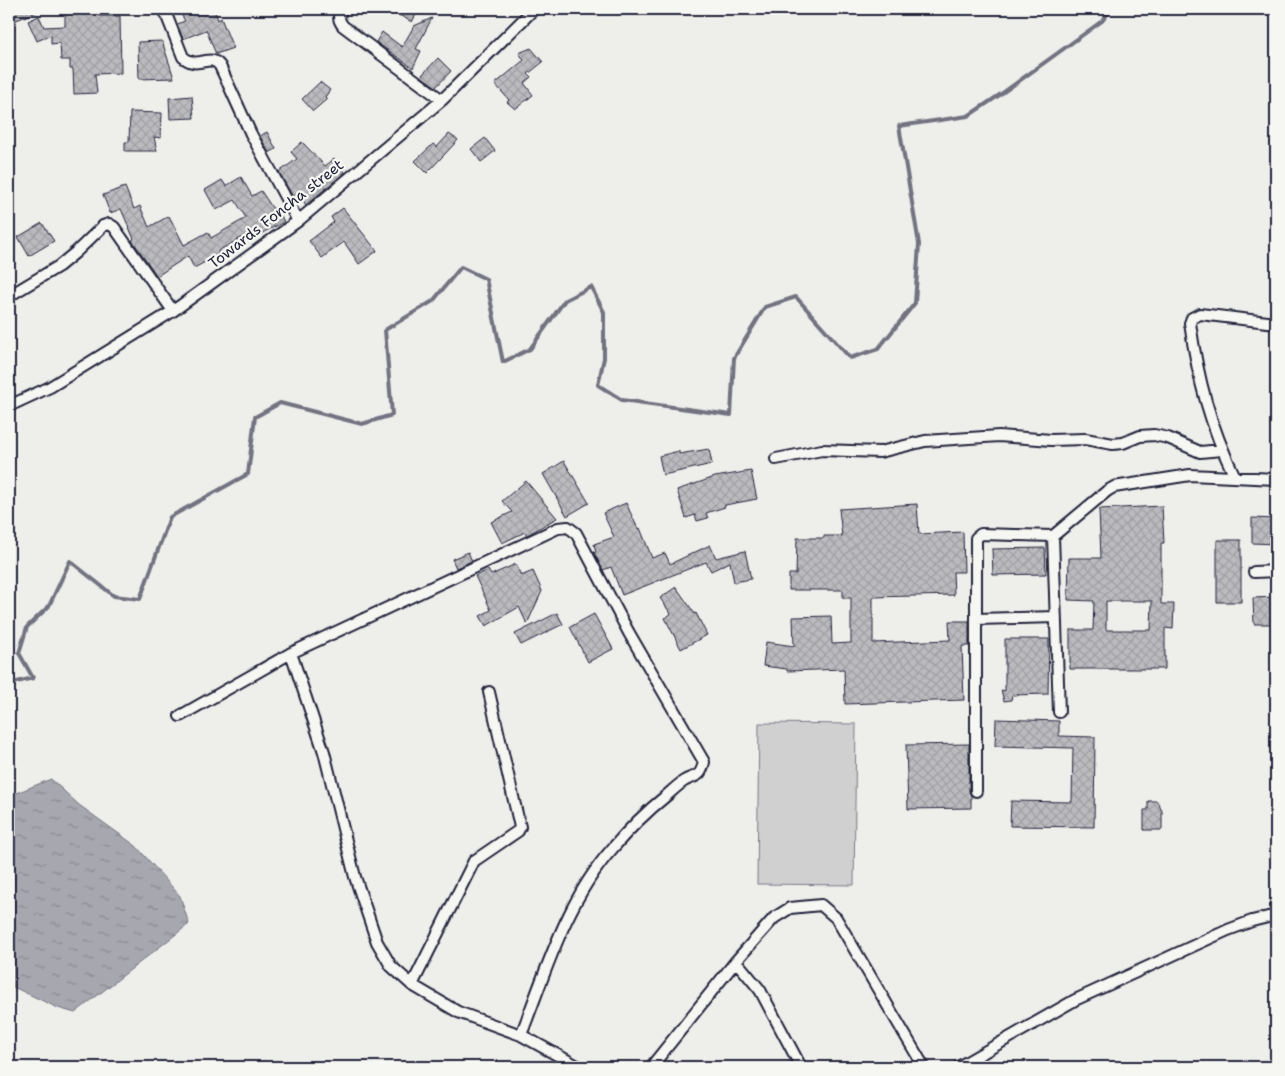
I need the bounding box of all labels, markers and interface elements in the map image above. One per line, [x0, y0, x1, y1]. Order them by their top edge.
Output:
street label: Towards Foncha street [204, 155, 348, 273]

